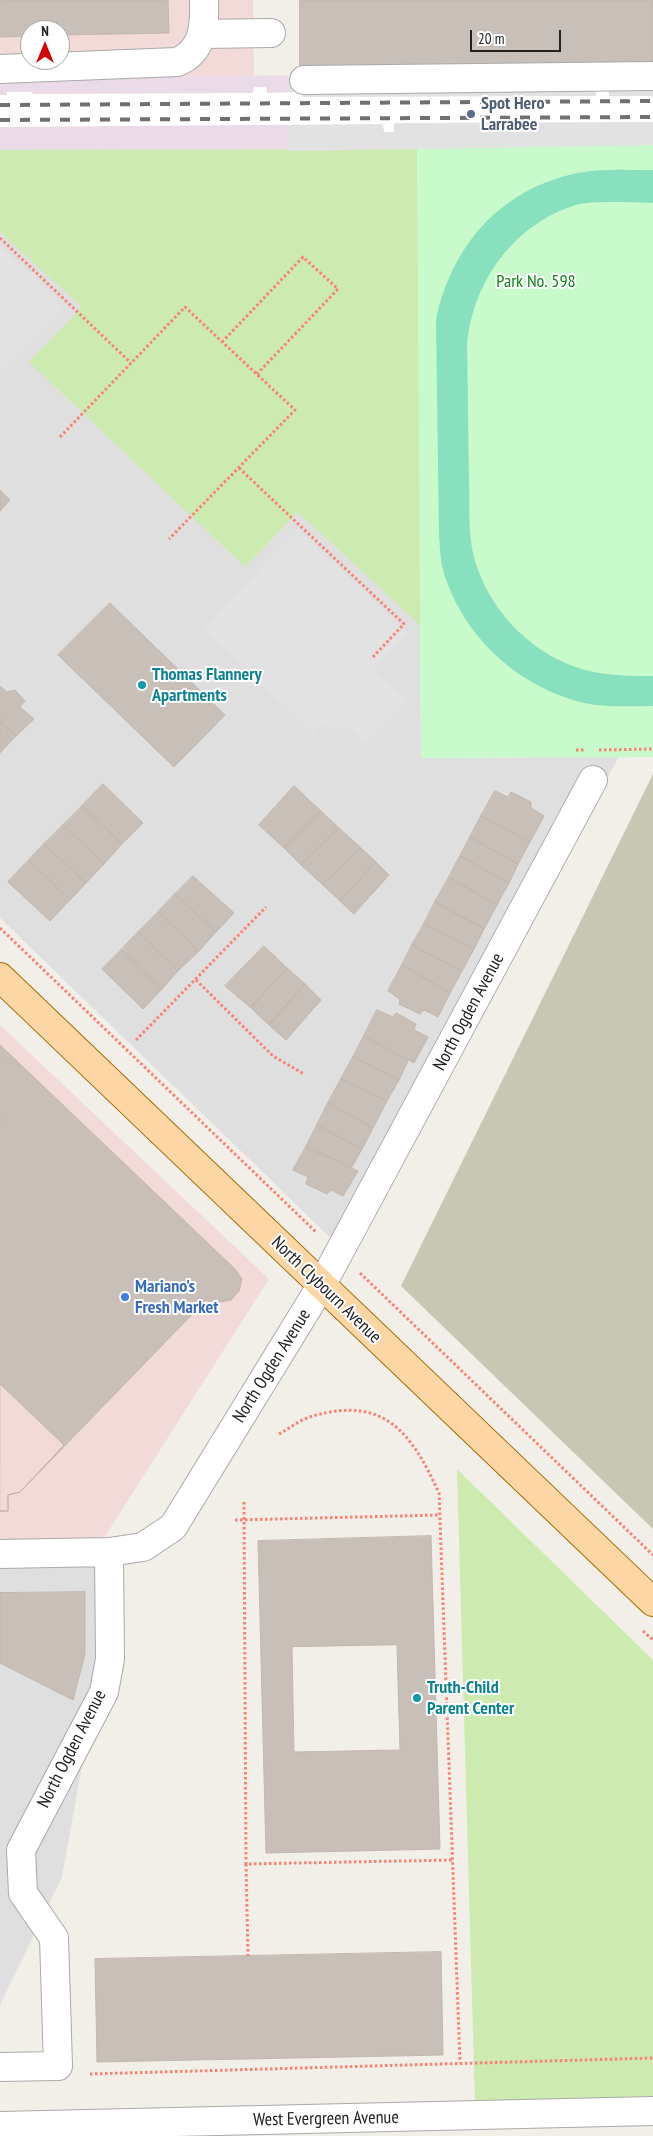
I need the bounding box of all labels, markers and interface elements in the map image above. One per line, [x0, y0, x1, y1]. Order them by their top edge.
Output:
north arrow [20, 20, 70, 70]
scale bar [473, 20, 564, 52]
text: N [41, 22, 49, 40]
text: 20 m [478, 29, 504, 48]
place label: Spot Hero Larrabee [481, 93, 544, 136]
marker: Spot Hero Larrabee [465, 108, 477, 120]
park label: Park No. 598 [496, 271, 576, 293]
place label: Thomas Flannery Apartments [152, 664, 262, 706]
marker: Thomas Flannery Apartments [136, 679, 148, 691]
street label: North Ogden Avenue [429, 950, 509, 1074]
street label: North Clybourn Avenue [267, 1232, 385, 1348]
place label: Mariano's Fresh Market [135, 1276, 218, 1318]
marker: Mariano's Fresh Market [119, 1291, 131, 1303]
street label: North Ogden Avenue [228, 1305, 316, 1427]
place label: Truth-Child Parent Center [427, 1677, 514, 1720]
street label: North Ogden Avenue [33, 1686, 111, 1812]
marker: Truth-Child Parent Center [411, 1692, 423, 1704]
street label: West Evergreen Avenue [253, 2107, 399, 2131]

